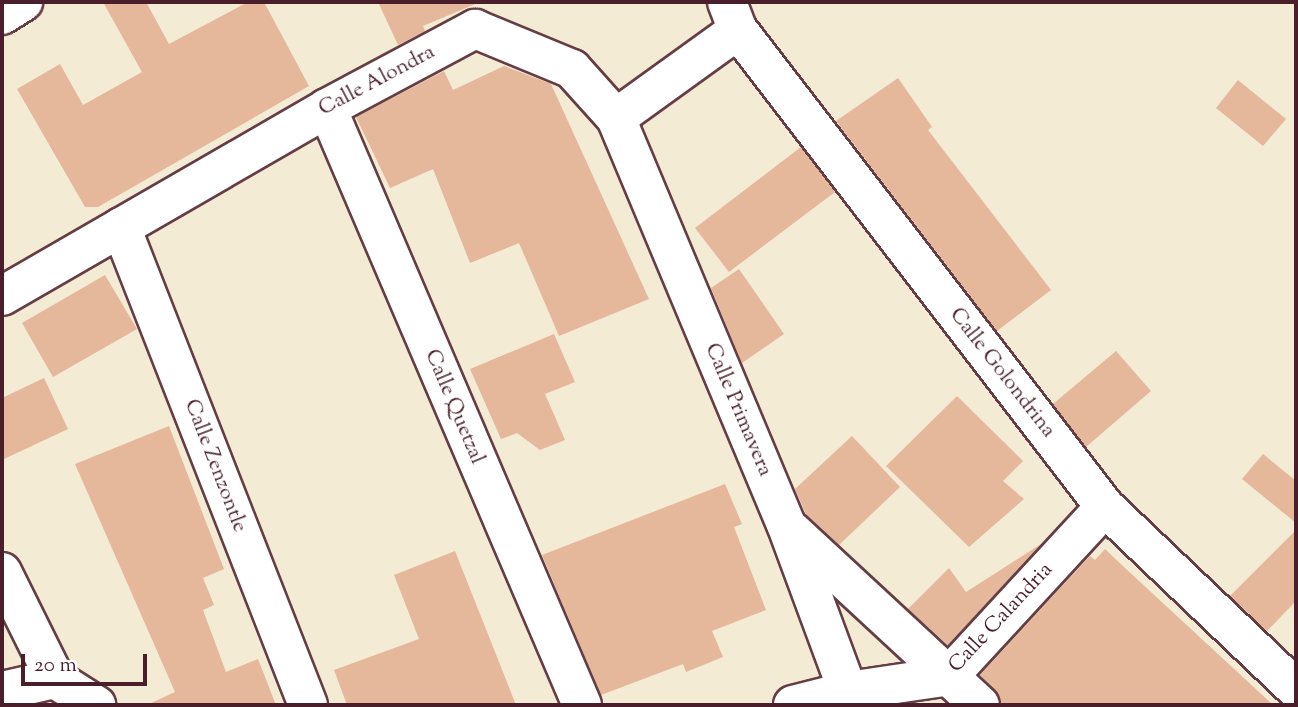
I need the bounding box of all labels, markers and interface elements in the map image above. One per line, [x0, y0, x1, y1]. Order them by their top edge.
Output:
street label: Calle Alondra [315, 40, 439, 122]
street label: Calle Golondrina [944, 303, 1060, 443]
street label: Calle Primavera [699, 340, 777, 480]
street label: Calle Quetzal [419, 346, 489, 468]
street label: Calle Zenzontle [178, 396, 252, 536]
street label: Calle Calandria [944, 558, 1058, 678]
scale bar [24, 640, 150, 684]
text: 20 m [34, 651, 77, 681]

